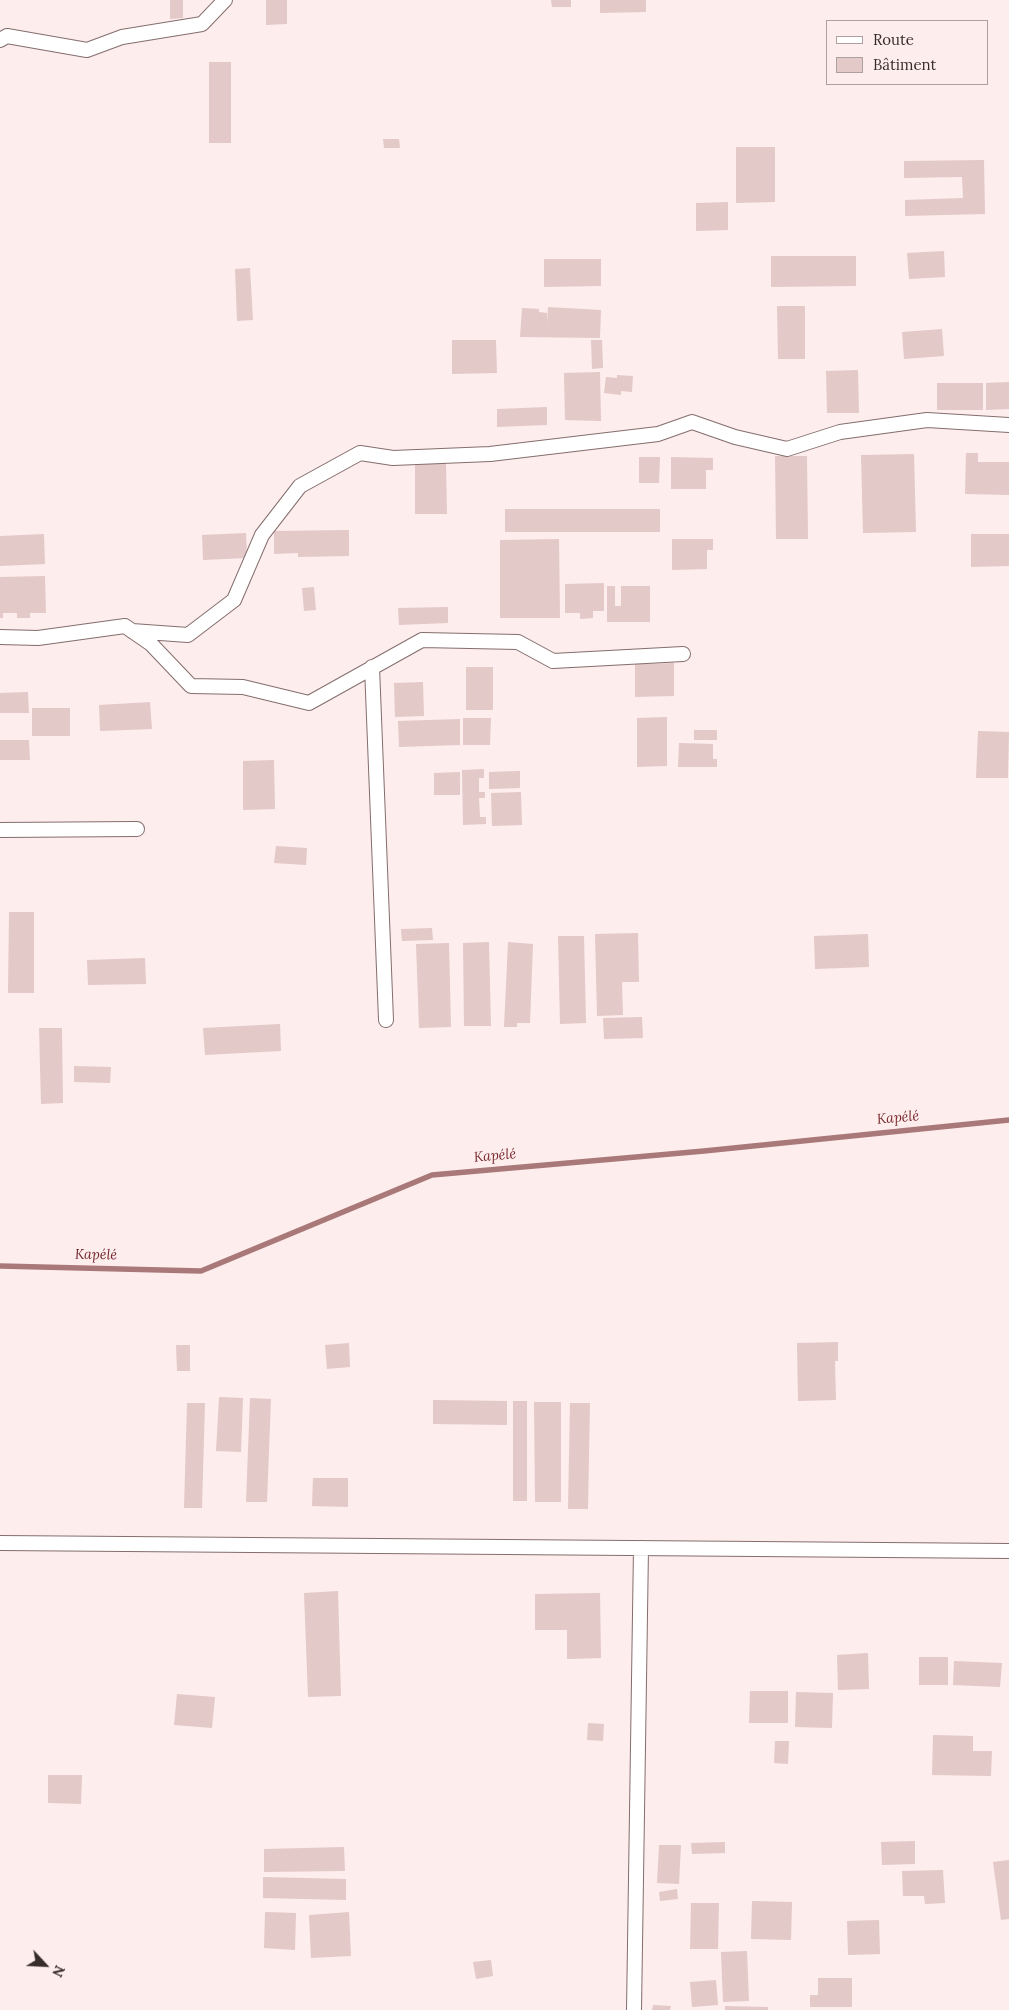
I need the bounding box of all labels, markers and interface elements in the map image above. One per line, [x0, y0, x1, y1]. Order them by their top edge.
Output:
legend [826, 20, 989, 85]
text: Route [873, 30, 914, 49]
text: Bâtiment [873, 55, 936, 74]
water label: Kapélé [876, 1108, 920, 1128]
water label: Kapélé [473, 1146, 517, 1166]
water label: Kapélé [75, 1246, 117, 1264]
north arrow [20, 1940, 70, 1990]
text: N [48, 1963, 69, 1980]

